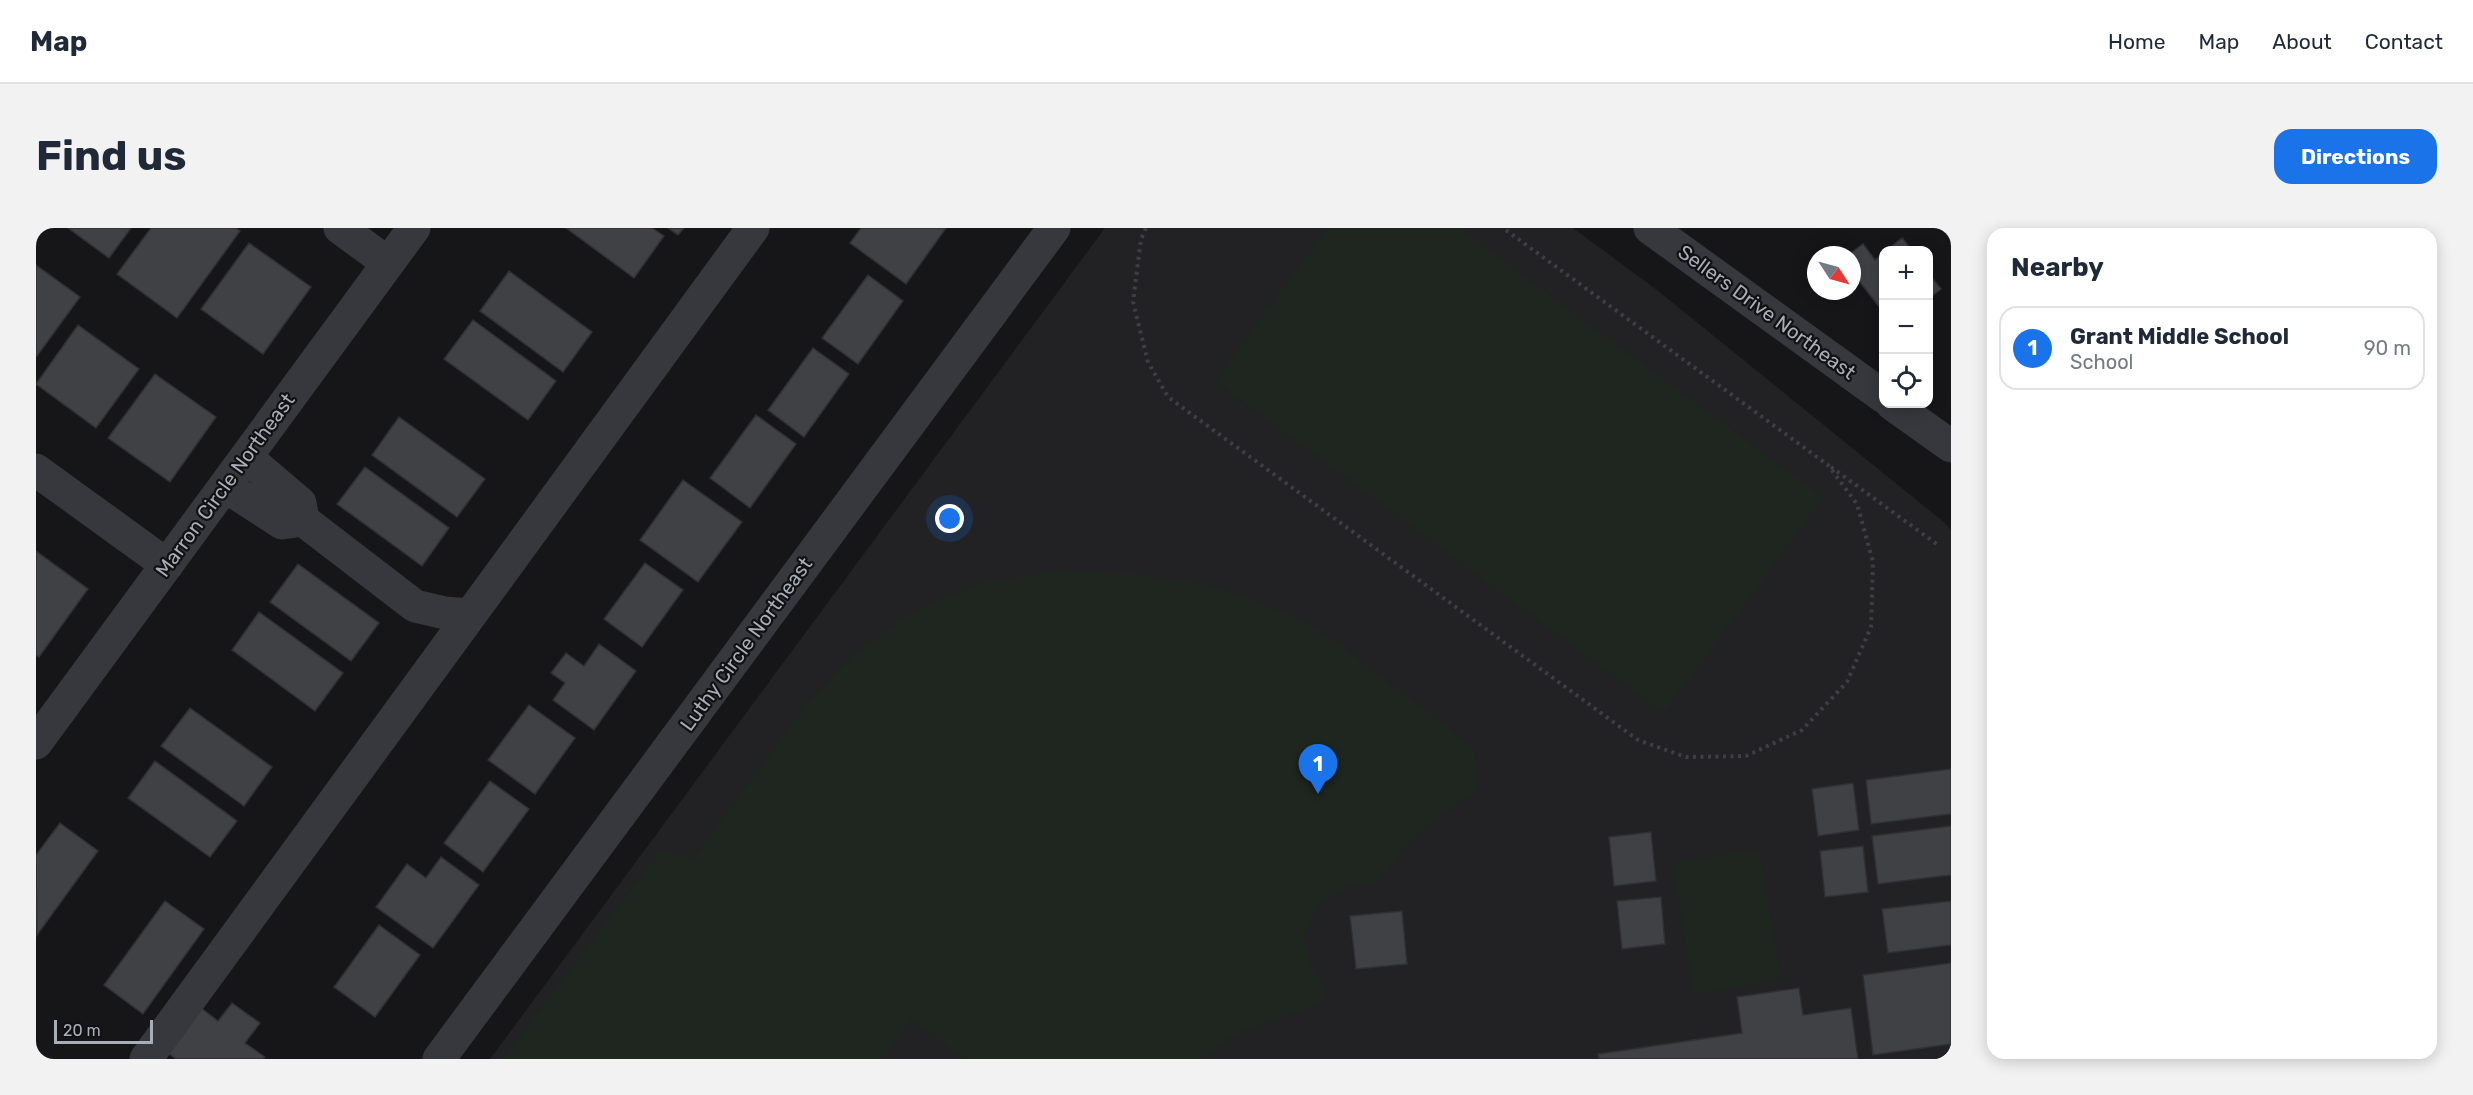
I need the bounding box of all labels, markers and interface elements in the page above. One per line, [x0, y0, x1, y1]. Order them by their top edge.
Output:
text: Map [30, 25, 87, 58]
text: Home [2108, 29, 2165, 54]
text: Map [2198, 29, 2239, 54]
text: About [2272, 29, 2332, 54]
text: Contact [2365, 29, 2443, 54]
button: Directions [2274, 129, 2437, 184]
text: Find us [36, 131, 187, 181]
street label: Sellers Drive Northeast [1674, 240, 1861, 385]
north arrow [1807, 246, 1861, 300]
map controls [1879, 246, 1933, 408]
button: + [1879, 246, 1933, 300]
text: Nearby [2011, 252, 2104, 283]
button: − [1879, 300, 1933, 354]
text: Grant Middle School [2070, 323, 2289, 350]
text: 1 [2028, 336, 2037, 360]
text: 90 m [2364, 336, 2411, 360]
text: School [2070, 350, 2133, 374]
button: locate [1879, 354, 1933, 408]
street label: Marron Circle Northeast [150, 388, 300, 582]
your location [935, 504, 964, 533]
street label: Luthy Circle Northeast [675, 552, 817, 736]
pin: 1 [1298, 744, 1338, 794]
scale bar [54, 1017, 153, 1044]
text: 20 m [63, 1021, 101, 1040]

